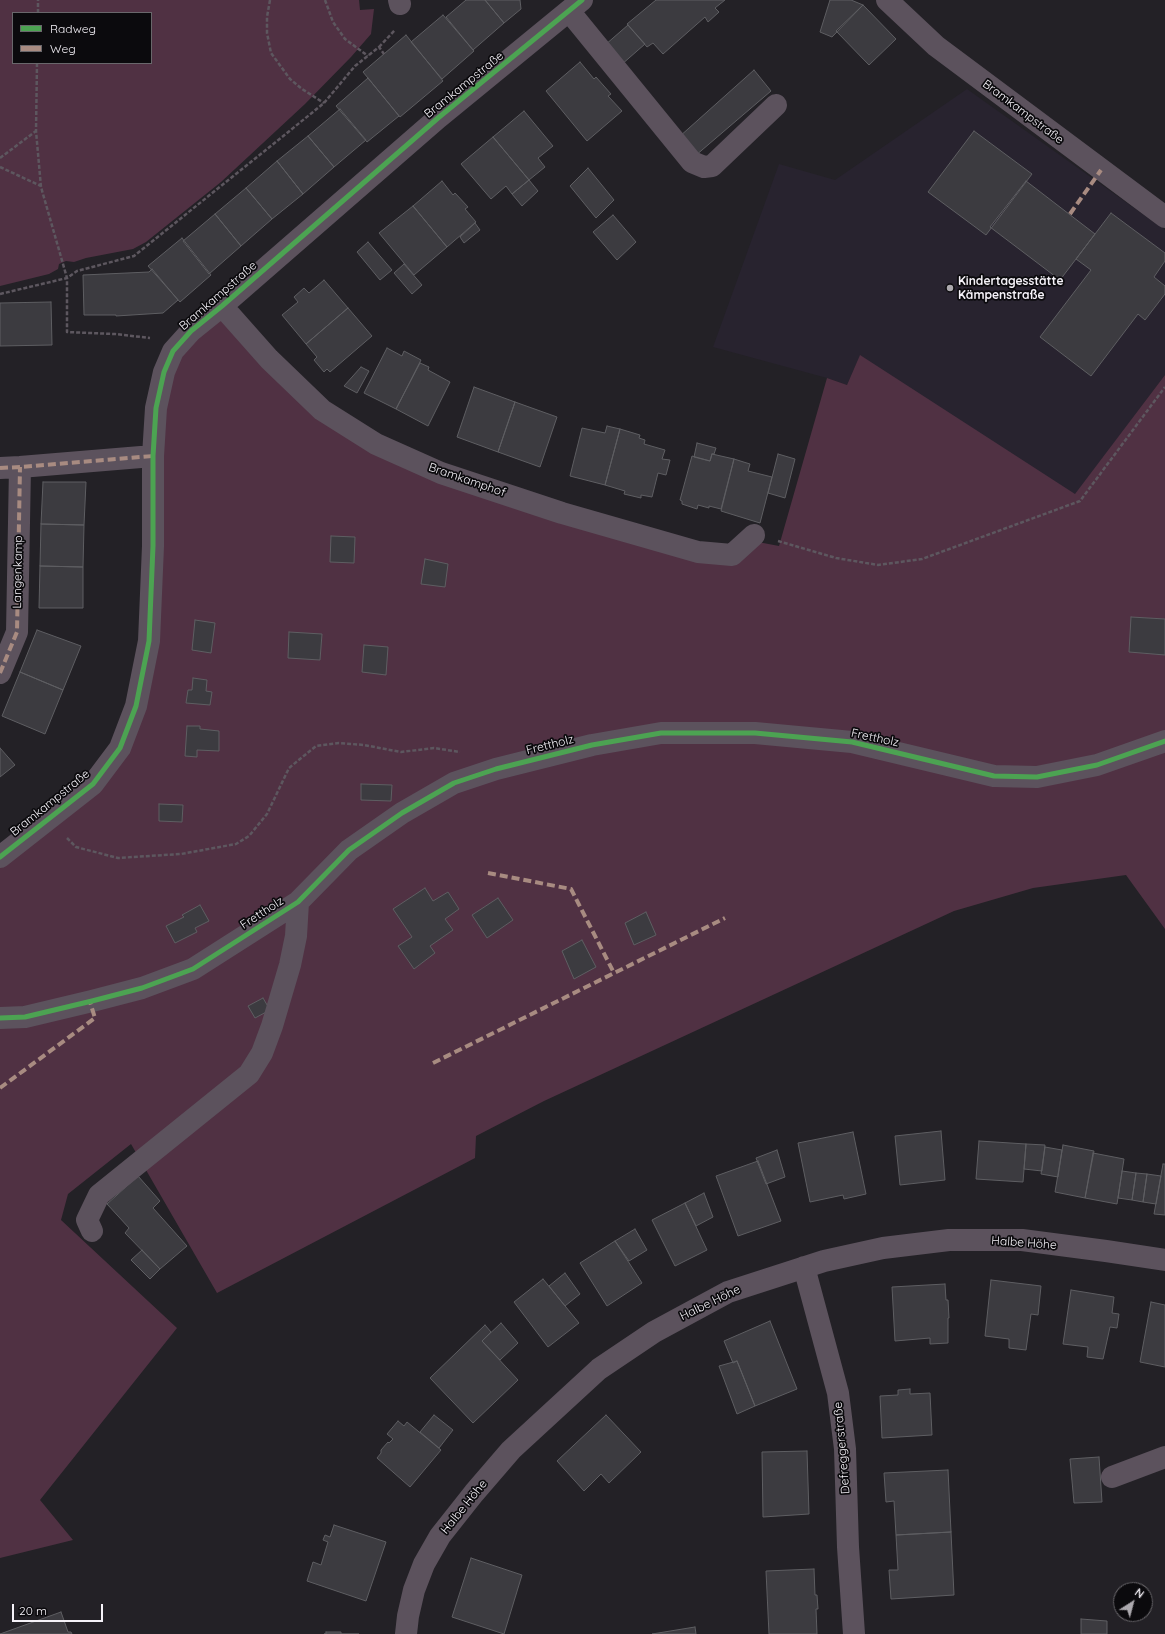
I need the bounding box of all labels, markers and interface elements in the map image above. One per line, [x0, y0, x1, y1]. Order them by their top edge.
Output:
legend [12, 12, 152, 64]
text: Radweg [50, 21, 96, 36]
text: Weg [50, 41, 76, 56]
street label: Bramkampstraße [421, 49, 507, 121]
street label: Bramkampstraße [980, 77, 1066, 147]
street label: Bramkampstraße [176, 258, 260, 334]
place label: Kindertagesstätte Kämpenstraße [958, 274, 1063, 302]
marker: Kindertagesstätte Kämpenstraße [945, 283, 955, 293]
street label: Bramkamphof [426, 460, 508, 500]
street label: Langenkamp [10, 535, 26, 609]
street label: Frettholz [850, 726, 900, 750]
street label: Frettholz [525, 732, 575, 758]
street label: Bramkampstraße [7, 767, 93, 839]
street label: Frettholz [238, 894, 286, 932]
street label: Halbe Höhe [991, 1234, 1057, 1252]
street label: Halbe Höhe [677, 1282, 743, 1324]
street label: Defreggerstraße [831, 1401, 853, 1495]
street label: Halbe Höhe [438, 1477, 490, 1537]
north arrow [1113, 1582, 1153, 1622]
text: N [1132, 1585, 1147, 1601]
scale bar [14, 1596, 105, 1622]
text: 20 m [19, 1603, 47, 1618]

